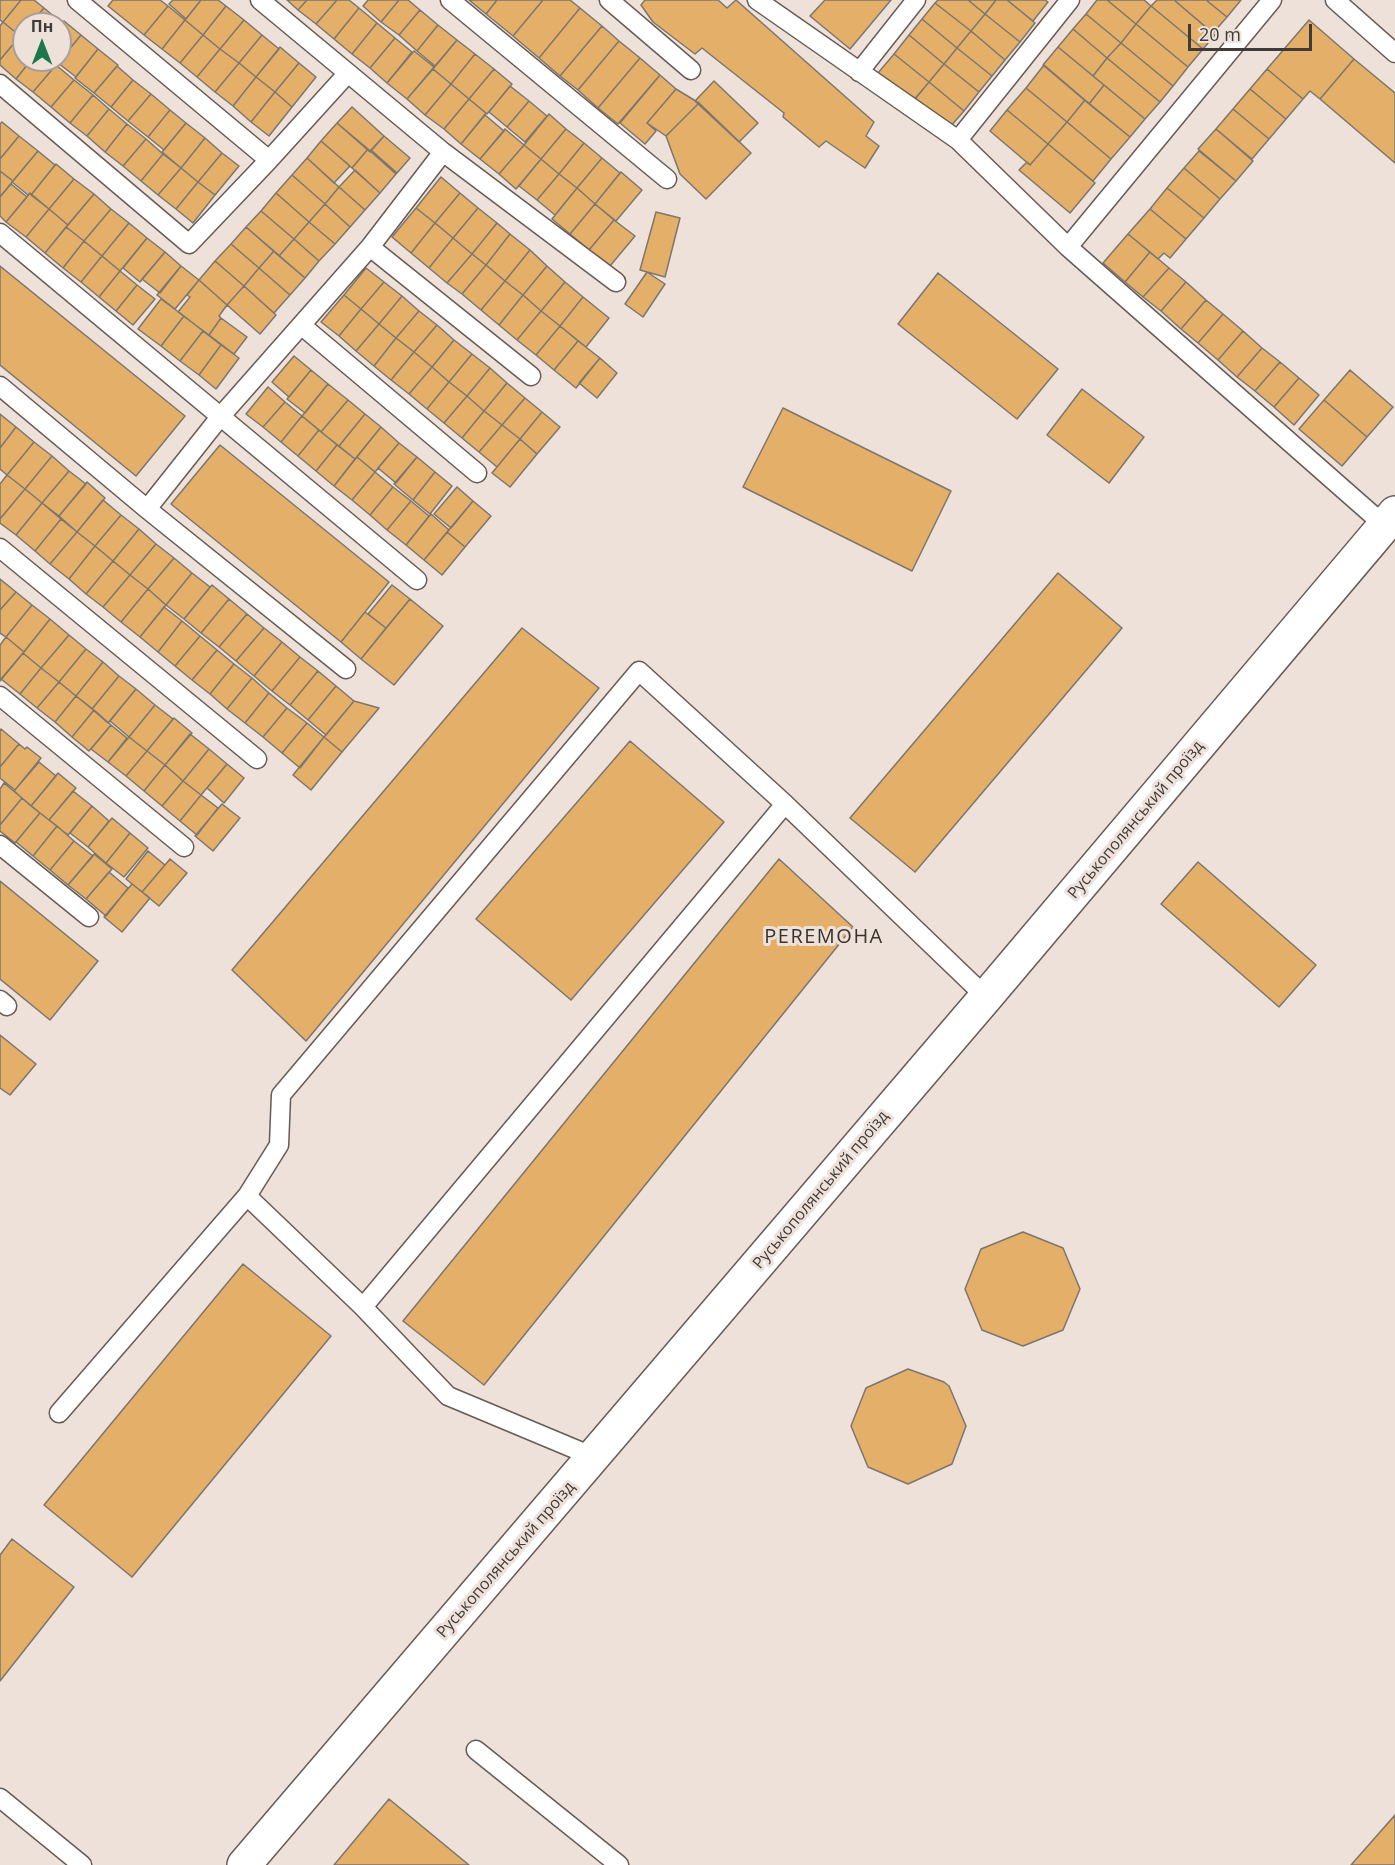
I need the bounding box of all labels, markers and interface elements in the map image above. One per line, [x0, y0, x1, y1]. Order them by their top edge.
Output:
north arrow [12, 12, 72, 72]
scale bar [1191, 12, 1316, 50]
text: Пн [31, 15, 53, 37]
text: 20 m [1199, 22, 1241, 46]
street label: Руськополянський проїзд [1064, 737, 1208, 903]
district label: PEREMOHA [764, 925, 884, 949]
street label: Руськополянський проїзд [749, 1107, 893, 1273]
street label: Руськополянський проїзд [433, 1478, 579, 1642]

